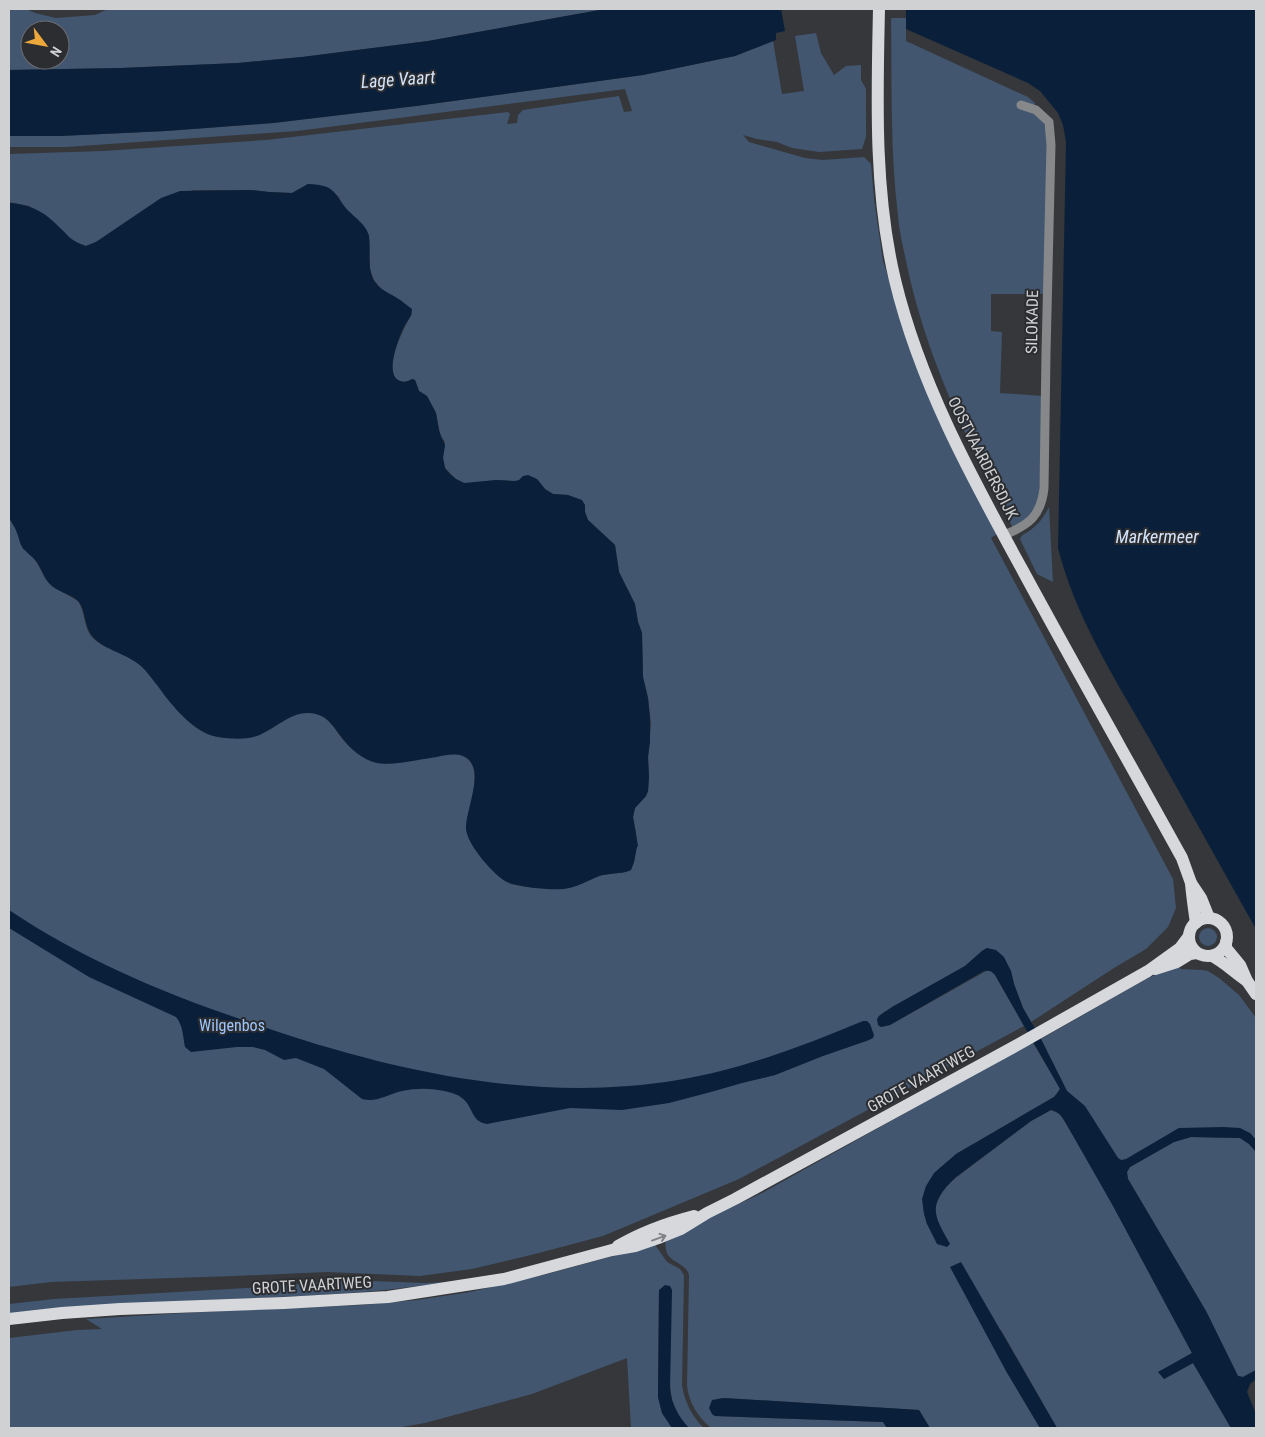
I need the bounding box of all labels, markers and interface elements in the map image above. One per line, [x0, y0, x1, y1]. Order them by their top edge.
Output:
north arrow [20, 20, 70, 70]
text: N [47, 44, 65, 60]
water label: Lage Vaart [360, 66, 437, 92]
street label: SILOKADE [1022, 290, 1042, 354]
street label: OOSTVAARDERSDIJK [944, 394, 1022, 523]
water label: Markermeer [1116, 526, 1199, 547]
park label: Wilgenbos [199, 1016, 265, 1035]
street label: GROTE VAARTWEG [864, 1042, 978, 1116]
one-way arrow [650, 1233, 666, 1242]
street label: GROTE VAARTWEG [252, 1272, 372, 1298]

